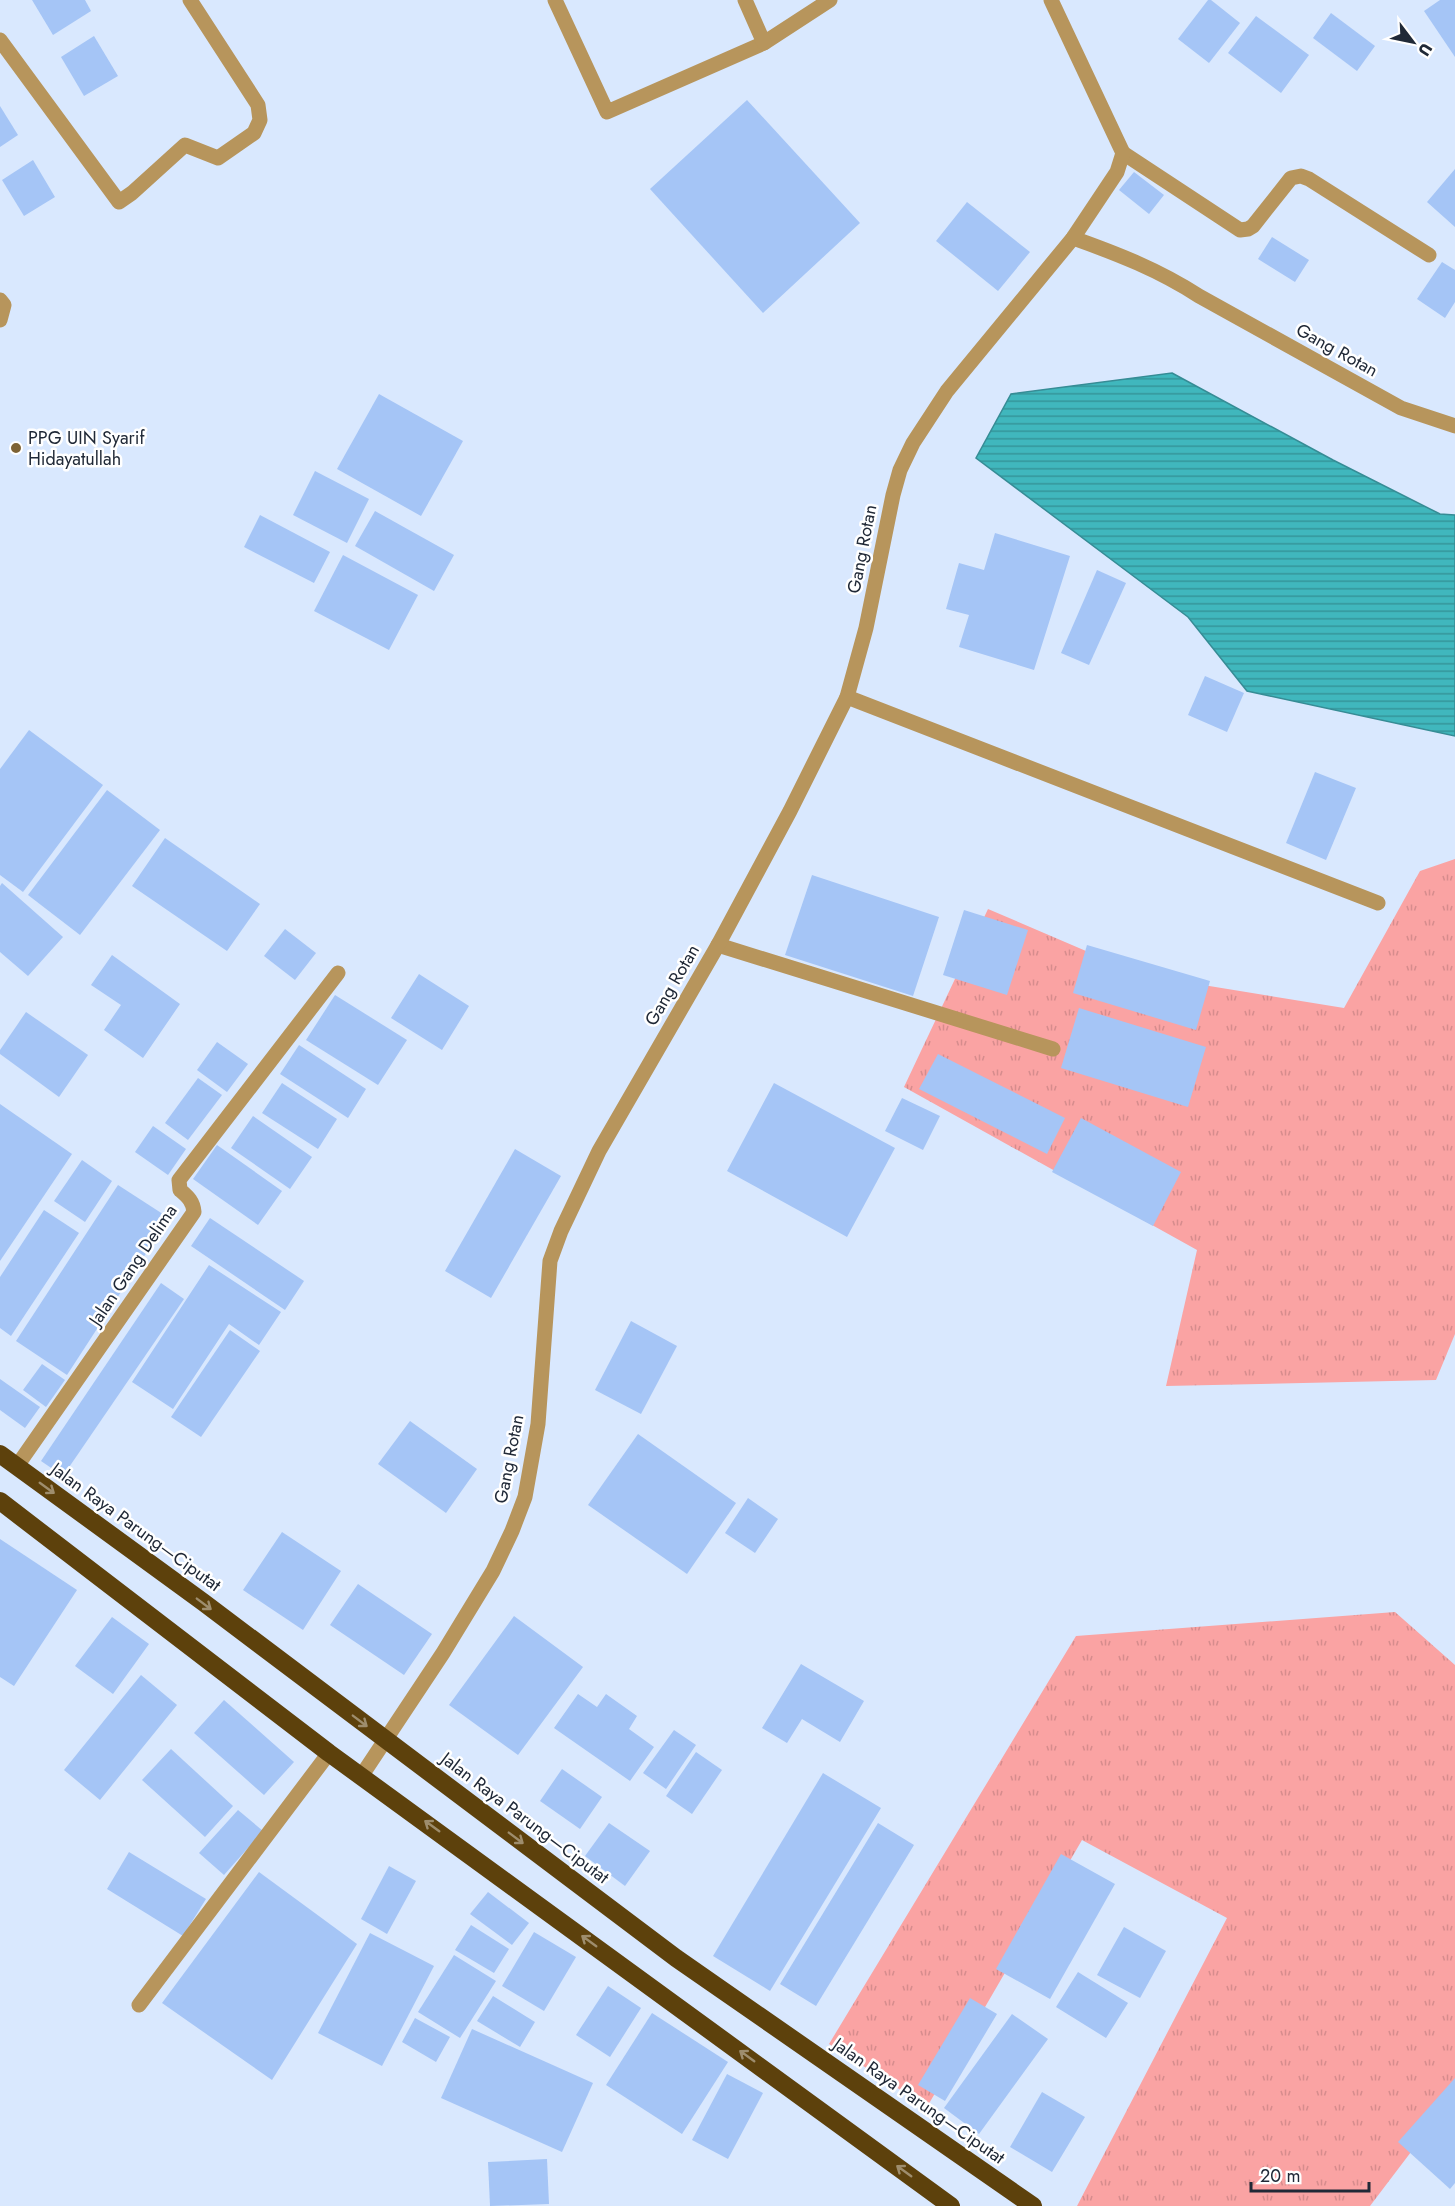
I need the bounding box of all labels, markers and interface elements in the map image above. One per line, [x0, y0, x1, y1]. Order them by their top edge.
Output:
north arrow [1383, 12, 1443, 72]
text: U [1413, 39, 1438, 61]
street label: Gang Rotan [1291, 317, 1383, 383]
place label: PPG UIN Syarif Hidayatullah [28, 425, 145, 472]
marker: PPG UIN Syarif Hidayatullah [9, 441, 23, 455]
street label: Gang Rotan [841, 502, 883, 596]
street label: Gang Rotan [638, 940, 706, 1030]
street label: Jalan Gang Delima [82, 1199, 183, 1333]
street label: Gang Rotan [488, 1412, 530, 1506]
street label: Jalan Raya Parung—Ciputat [44, 1455, 227, 1598]
one-way arrow [39, 1482, 55, 1494]
one-way arrow [196, 1597, 212, 1610]
one-way arrow [352, 1714, 368, 1727]
street label: Jalan Raya Parung—Ciputat [434, 1745, 615, 1890]
one-way arrow [424, 1820, 440, 1832]
one-way arrow [508, 1831, 524, 1844]
one-way arrow [582, 1935, 598, 1947]
street label: Jalan Raya Parung—Ciputat [826, 2031, 1011, 2171]
one-way arrow [739, 2050, 755, 2063]
scale bar [1251, 2155, 1370, 2193]
text: 20 m [1260, 2163, 1300, 2189]
one-way arrow [896, 2165, 912, 2178]

